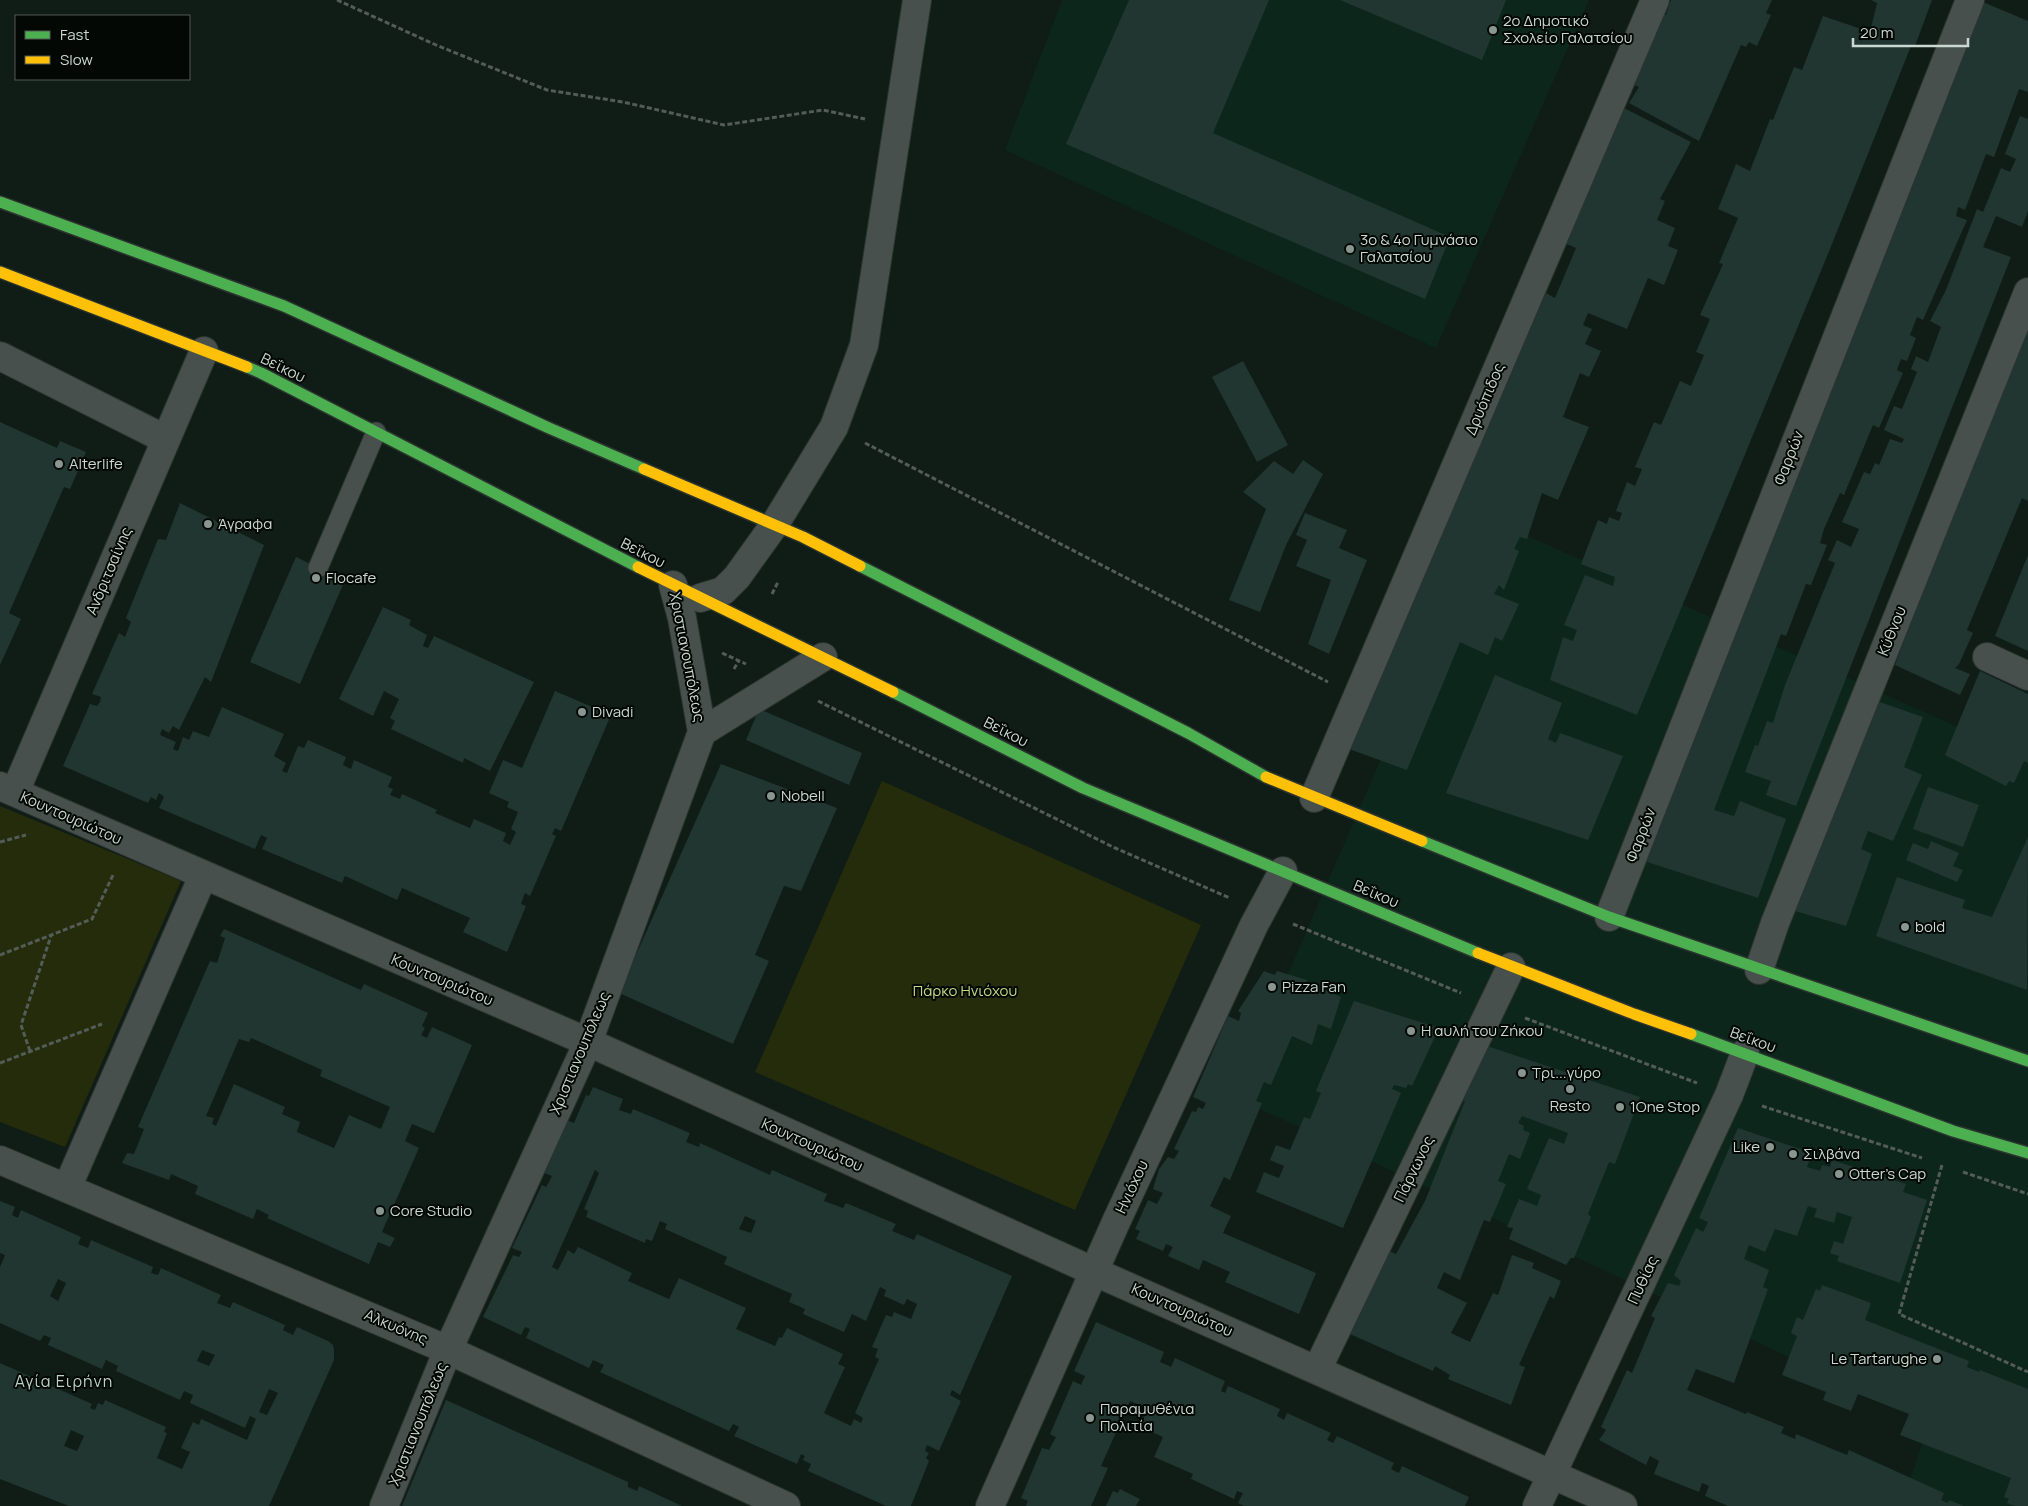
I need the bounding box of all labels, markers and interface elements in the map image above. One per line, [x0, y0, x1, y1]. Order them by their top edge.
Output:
place label: 2ο Δημοτικό Σχολείο Γαλατσίου [1503, 10, 1632, 48]
legend [15, 15, 190, 80]
scale bar [1853, 15, 1968, 47]
text: 20 m [1860, 22, 1893, 43]
text: Fast [60, 24, 89, 45]
marker: 2ο Δημοτικό Σχολείο Γαλατσίου [1487, 24, 1499, 36]
text: Slow [60, 49, 93, 70]
place label: 3ο & 4ο Γυμνάσιο Γαλατσίου [1360, 229, 1478, 267]
marker: 3ο & 4ο Γυμνάσιο Γαλατσίου [1344, 243, 1356, 255]
street label: Βεΐκου [257, 348, 309, 387]
street label: Δρυόπιδος [1460, 359, 1509, 438]
street label: Φαρρών [1769, 427, 1809, 488]
place label: Alterlife [69, 453, 123, 474]
marker: Alterlife [53, 458, 65, 470]
place label: Άγραφα [218, 513, 272, 534]
marker: Άγραφα [202, 518, 214, 530]
street label: Ανδριτσαίνης [81, 524, 137, 618]
street label: Βεΐκου [617, 532, 669, 573]
place label: Flocafe [326, 567, 377, 588]
marker: Flocafe [310, 572, 322, 584]
street label: Χριστιανουπόλεως [665, 590, 710, 724]
street label: Κύθνου [1872, 603, 1911, 659]
place label: Divadi [592, 701, 633, 722]
marker: Divadi [576, 706, 588, 718]
street label: Βεΐκου [980, 711, 1032, 752]
place label: Nobell [781, 785, 825, 806]
street label: Κουντουριώτου [17, 786, 125, 849]
marker: Nobell [765, 790, 777, 802]
street label: Φαρρών [1621, 804, 1661, 865]
street label: Βεΐκου [1350, 875, 1402, 912]
place label: bold [1915, 916, 1945, 937]
marker: bold [1899, 921, 1911, 933]
street label: Κουντουριώτου [388, 949, 496, 1010]
place label: Pizza Fan [1282, 976, 1346, 997]
park label: Πάρκο Ηνιόχου [913, 980, 1017, 1001]
marker: Pizza Fan [1266, 981, 1278, 993]
street label: Χριστιανουπόλεως [544, 988, 615, 1118]
place label: Η αυλή του Ζήκου [1421, 1020, 1543, 1041]
street label: Βεΐκου [1727, 1022, 1779, 1058]
marker: Η αυλή του Ζήκου [1405, 1025, 1417, 1037]
place label: Τρι...γύρο [1532, 1062, 1601, 1083]
marker: Τρι...γύρο [1516, 1067, 1528, 1079]
marker: Resto [1564, 1083, 1576, 1095]
place label: Resto [1550, 1095, 1590, 1116]
place label: 1One Stop [1630, 1096, 1700, 1117]
marker: 1One Stop [1614, 1101, 1626, 1113]
street label: Κουντουριώτου [758, 1113, 866, 1176]
street label: Πάρνωνος [1388, 1132, 1439, 1205]
place label: Like [1733, 1136, 1760, 1157]
marker: Like [1764, 1141, 1776, 1153]
place label: Σιλβάνα [1803, 1143, 1860, 1164]
marker: Σιλβάνα [1787, 1148, 1799, 1160]
street label: Ηνιόχου [1110, 1157, 1153, 1217]
place label: Otter's Cap [1849, 1163, 1926, 1184]
marker: Otter's Cap [1833, 1168, 1845, 1180]
place label: Core Studio [390, 1200, 472, 1221]
marker: Core Studio [374, 1205, 386, 1217]
street label: Πυθίας [1622, 1252, 1663, 1307]
street label: Κουντουριώτου [1128, 1278, 1236, 1341]
street label: Αλκυόνης [361, 1304, 431, 1349]
place label: Le Tartarughe [1831, 1348, 1927, 1369]
marker: Le Tartarughe [1931, 1353, 1943, 1365]
street label: Χριστιανουπόλεως [383, 1359, 452, 1489]
district label: Αγία Ειρήνη [15, 1370, 113, 1392]
place label: Παραμυθένια Πολιτία [1100, 1398, 1194, 1436]
marker: Παραμυθένια Πολιτία [1084, 1412, 1096, 1424]

